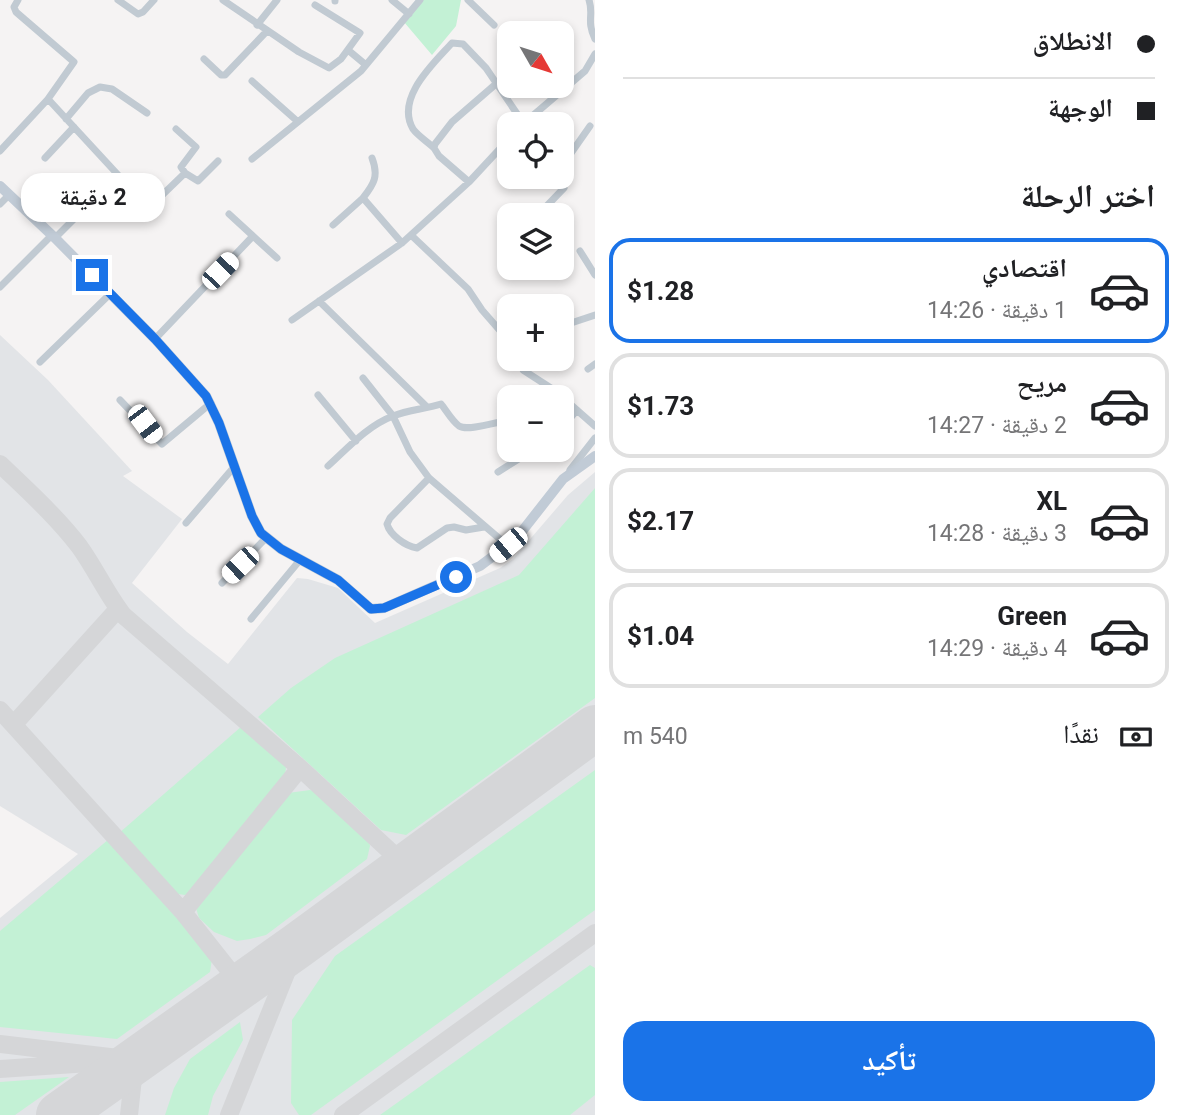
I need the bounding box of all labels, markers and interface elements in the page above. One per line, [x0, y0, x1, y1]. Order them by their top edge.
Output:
north arrow [497, 21, 574, 98]
map controls [497, 21, 574, 462]
text: الانطلاق [1033, 26, 1113, 56]
text: الوجهة [1048, 93, 1113, 123]
button: locate [497, 112, 574, 189]
callout: 2 دقيقة [20, 174, 164, 222]
text: اختر الرحلة [1021, 177, 1155, 215]
text: 2 دقيقة [59, 184, 127, 211]
button: layers [497, 203, 574, 280]
car [198, 249, 243, 293]
text: اقتصادي [982, 253, 1067, 283]
route end [76, 259, 108, 291]
icon: car [1088, 259, 1151, 322]
text: $1.28 [627, 276, 694, 306]
button: + [497, 294, 574, 371]
text: 1 دقيقة · 14:26 [927, 297, 1067, 324]
text: مريح [1017, 368, 1067, 398]
icon: car [1088, 374, 1151, 437]
button: − [497, 385, 574, 462]
text: $1.73 [627, 391, 694, 421]
car [124, 401, 167, 447]
text: 2 دقيقة · 14:27 [927, 412, 1067, 439]
text: XL [1036, 486, 1067, 516]
icon: car [1088, 489, 1151, 552]
text: $2.17 [627, 506, 694, 536]
text: 3 دقيقة · 14:28 [927, 520, 1067, 547]
car [486, 523, 531, 567]
car [218, 543, 263, 587]
route start [440, 561, 472, 593]
text: Green [997, 601, 1067, 631]
icon: car [1088, 604, 1151, 667]
text: $1.04 [627, 621, 694, 651]
text: 4 دقيقة · 14:29 [927, 635, 1067, 662]
icon: cash [1117, 718, 1155, 756]
text: نقدًا [1063, 719, 1099, 749]
text: 540 m [623, 723, 688, 750]
button: تأكيد [623, 1021, 1155, 1101]

